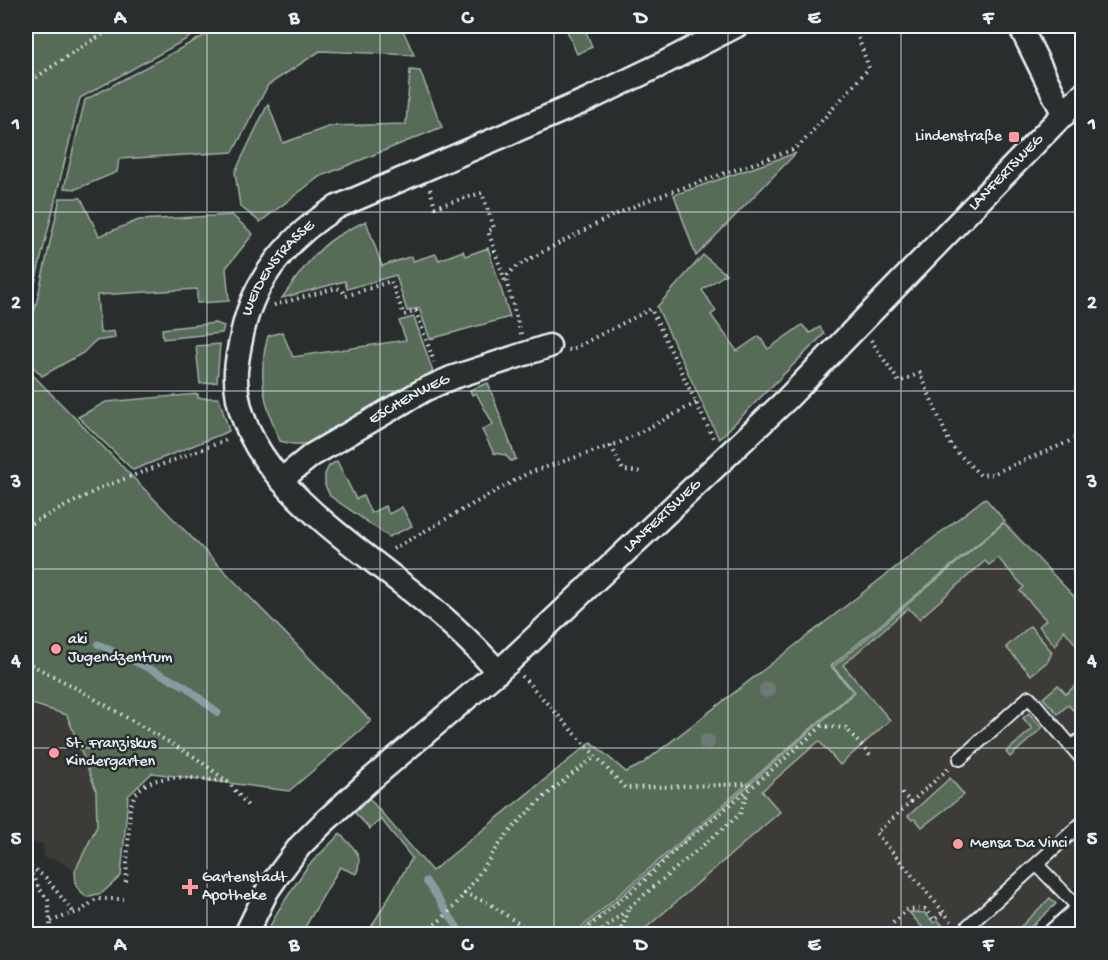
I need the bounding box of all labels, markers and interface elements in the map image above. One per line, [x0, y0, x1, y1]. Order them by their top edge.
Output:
text: A [113, 8, 128, 31]
text: B [288, 8, 300, 31]
text: C [461, 8, 475, 31]
text: D [632, 8, 648, 31]
text: E [808, 8, 822, 31]
text: F [982, 8, 995, 31]
text: 1 [11, 114, 20, 137]
text: 1 [1087, 114, 1096, 137]
place label: Lindenstraße [915, 128, 1003, 147]
street label: LANFERTSWEG [965, 130, 1049, 215]
marker: Lindenstraße [1007, 130, 1021, 144]
street label: WEIDENSTRASSE [238, 216, 320, 319]
text: 2 [11, 293, 21, 316]
text: 2 [1087, 293, 1097, 316]
street label: ESCHENWEG [366, 370, 454, 429]
text: 3 [10, 472, 21, 495]
text: 3 [1086, 472, 1097, 495]
street label: LANFERTSWEG [620, 475, 706, 558]
place label: aki Jugendzentrum [68, 631, 173, 668]
marker: aki Jugendzentrum [49, 642, 63, 656]
text: 4 [10, 651, 21, 674]
text: 4 [1086, 651, 1097, 674]
place label: St. Franziskus Kindergarten [66, 735, 157, 772]
marker: St. Franziskus Kindergarten [47, 746, 61, 760]
text: 5 [11, 829, 22, 852]
text: 5 [1087, 829, 1098, 852]
place label: Mensa Da Vinci [970, 835, 1068, 854]
marker: Mensa Da Vinci [951, 837, 965, 851]
place label: Gartenstadt Apotheke [202, 869, 288, 906]
marker: Gartenstadt Apotheke [183, 880, 197, 894]
text: A [113, 935, 128, 958]
text: B [288, 935, 300, 958]
text: C [461, 935, 475, 958]
text: D [632, 935, 648, 958]
text: E [808, 935, 822, 958]
text: F [982, 935, 995, 958]

